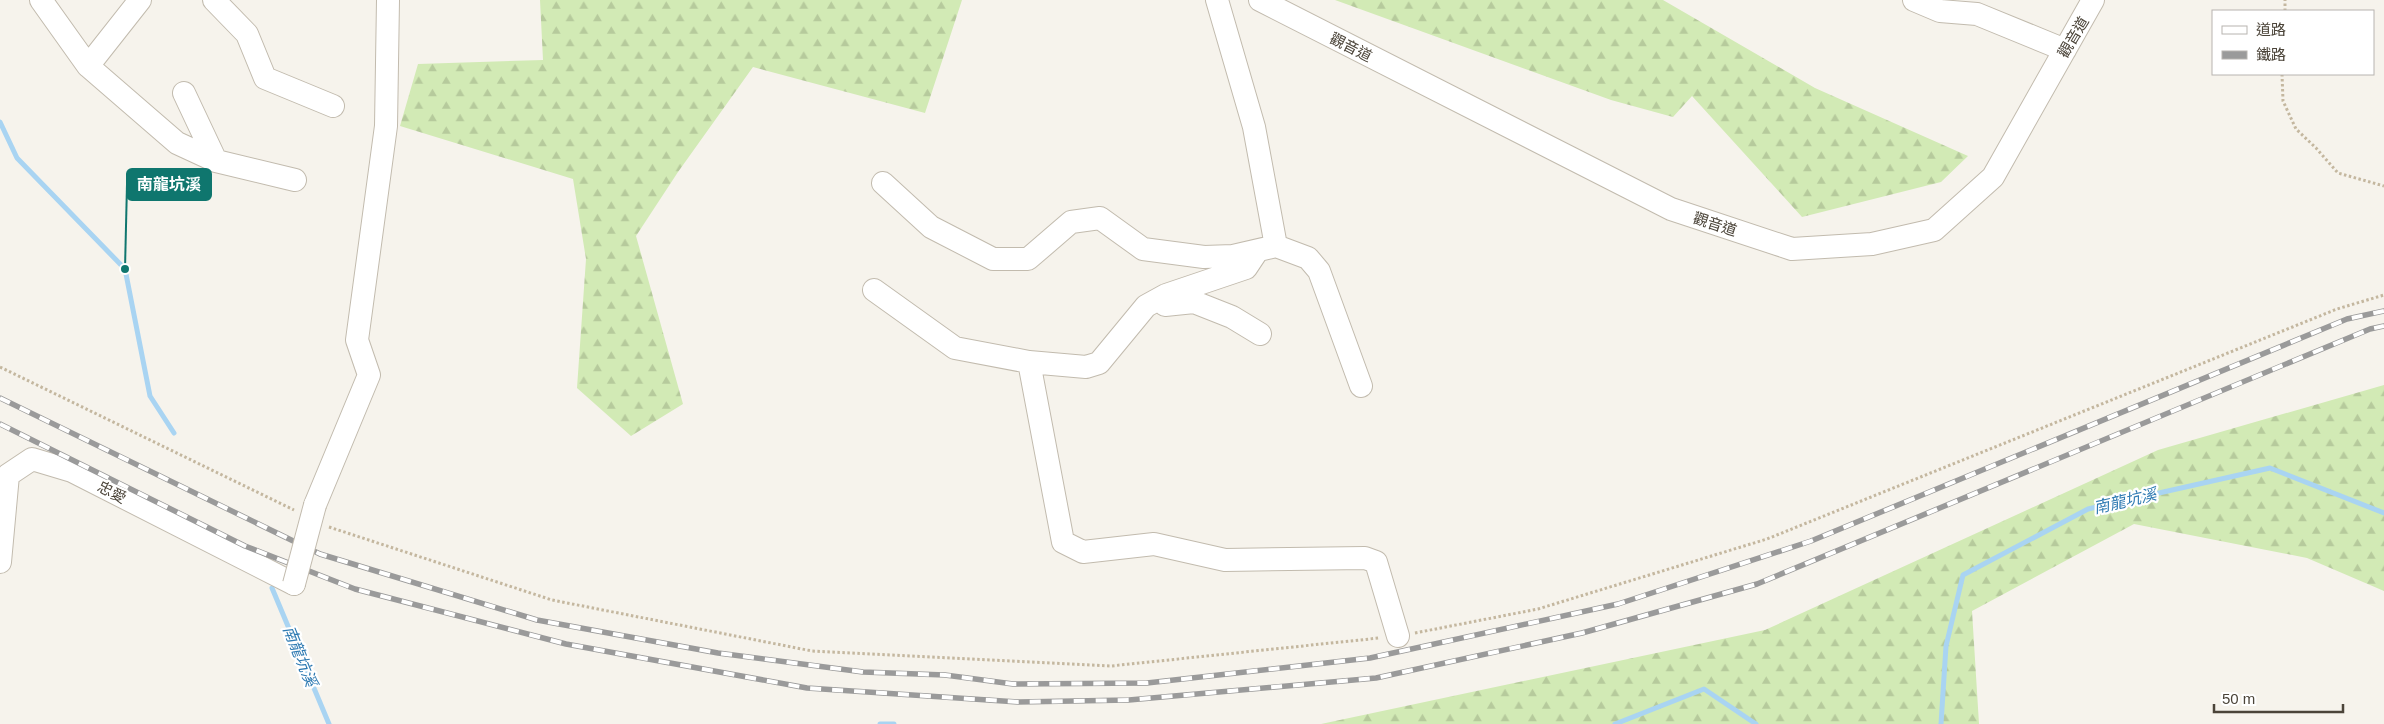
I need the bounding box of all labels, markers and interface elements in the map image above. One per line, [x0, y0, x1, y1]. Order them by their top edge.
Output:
legend [2212, 10, 2374, 75]
street label: 觀音道 [2054, 13, 2092, 61]
text: 道路 [2256, 21, 2286, 38]
street label: 觀音道 [1327, 29, 1375, 65]
text: 鐵路 [2256, 46, 2286, 63]
callout: 南龍坑溪 [127, 169, 211, 200]
text: 南龍坑溪 [137, 175, 201, 193]
street label: 觀音道 [1691, 209, 1739, 239]
street label: 忠愛 [95, 478, 129, 506]
water label: 南龍坑溪 [2092, 485, 2160, 516]
water label: 南龍坑溪 [280, 623, 321, 691]
scale bar [2214, 682, 2343, 714]
text: 50 m [2222, 690, 2255, 707]

